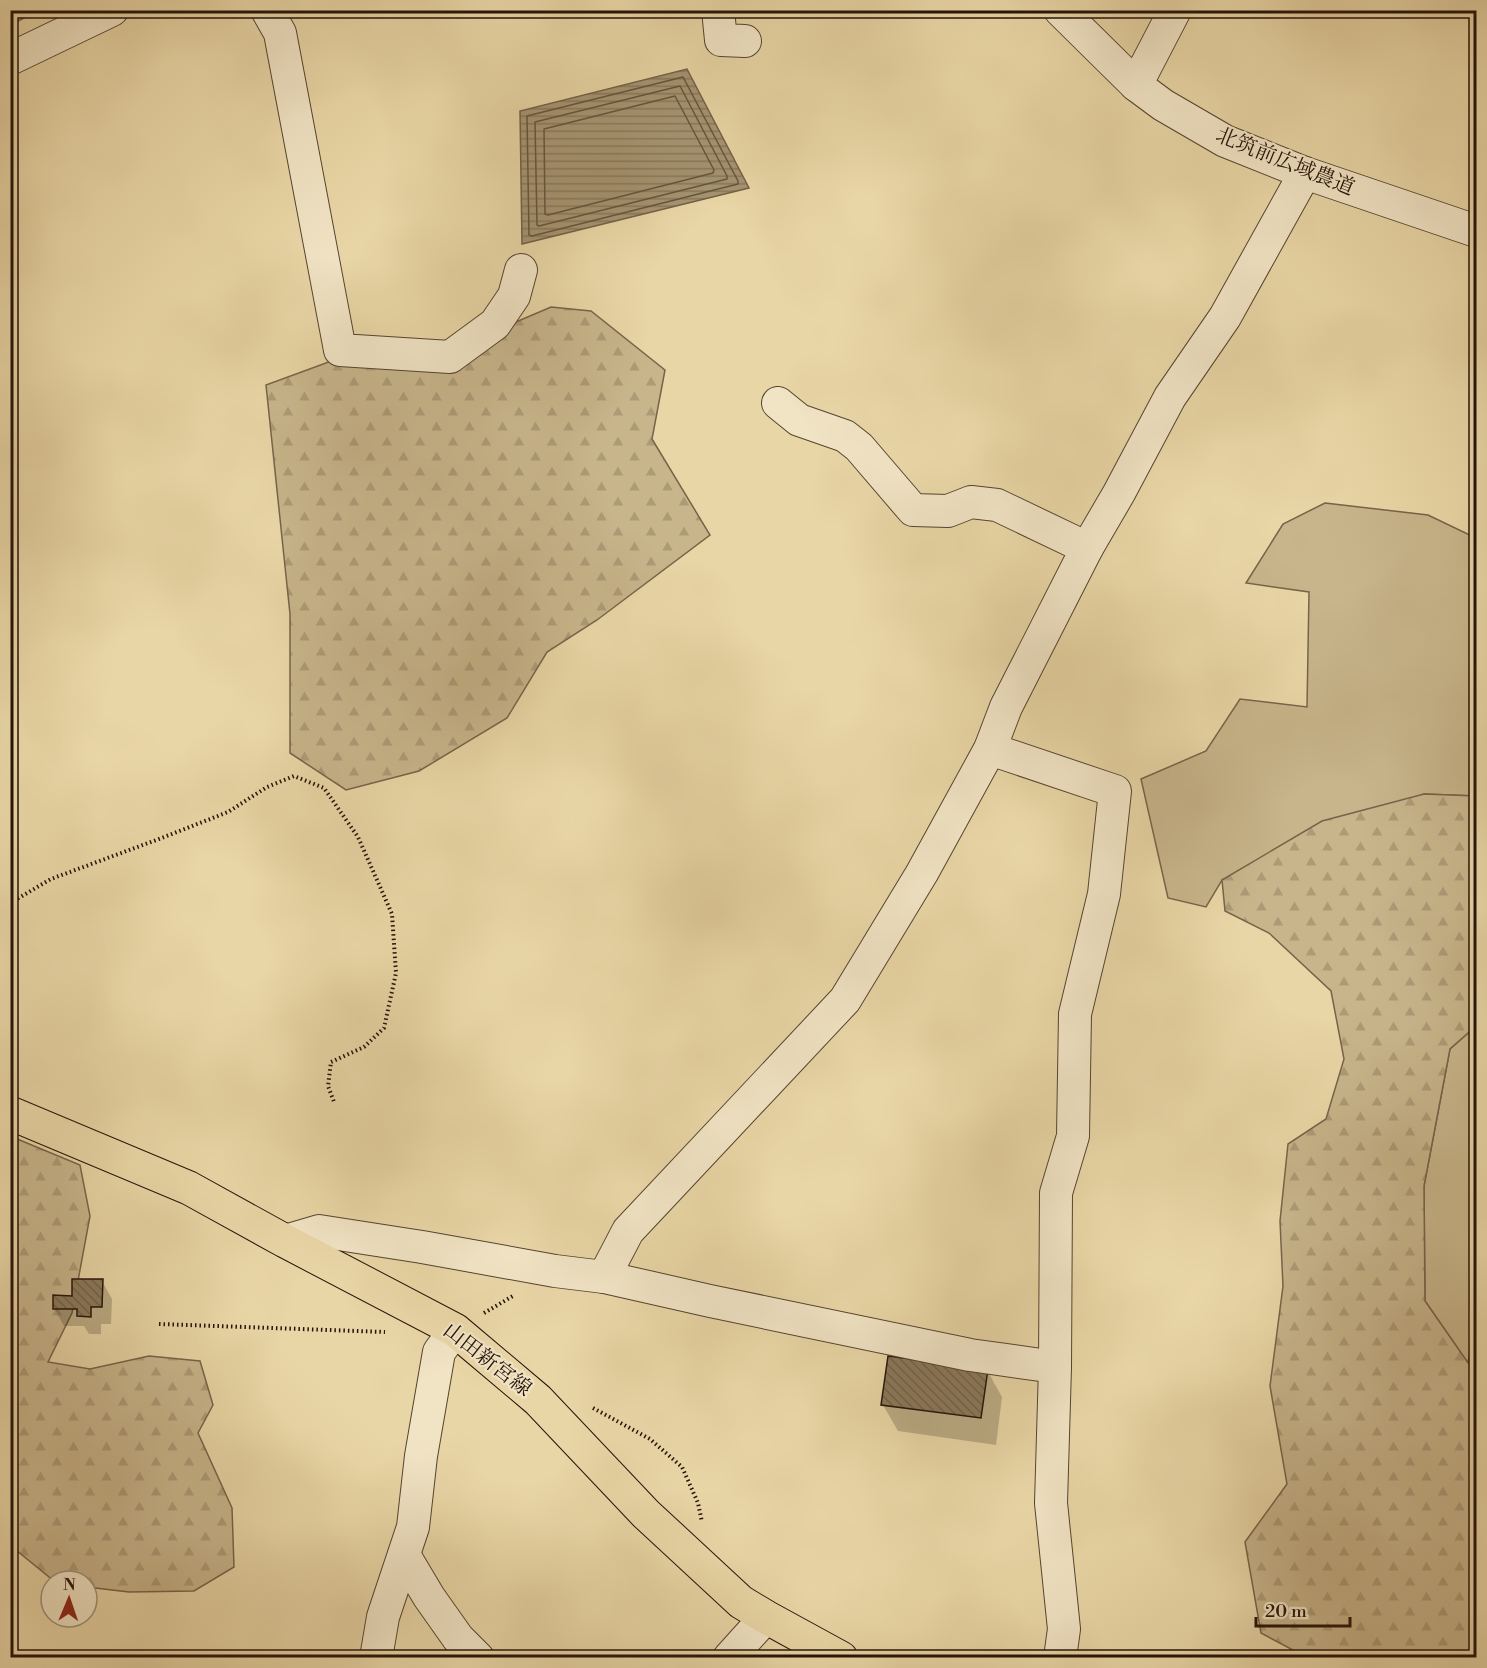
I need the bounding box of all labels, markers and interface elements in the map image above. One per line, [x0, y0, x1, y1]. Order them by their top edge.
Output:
street label: 北筑前広域農道 [1212, 122, 1358, 202]
street label: 山田新宮線 [438, 1317, 536, 1403]
north arrow [39, 1569, 99, 1629]
text: N [63, 1575, 77, 1595]
scale bar [1256, 1590, 1350, 1628]
text: 20 m [1265, 1600, 1307, 1623]

